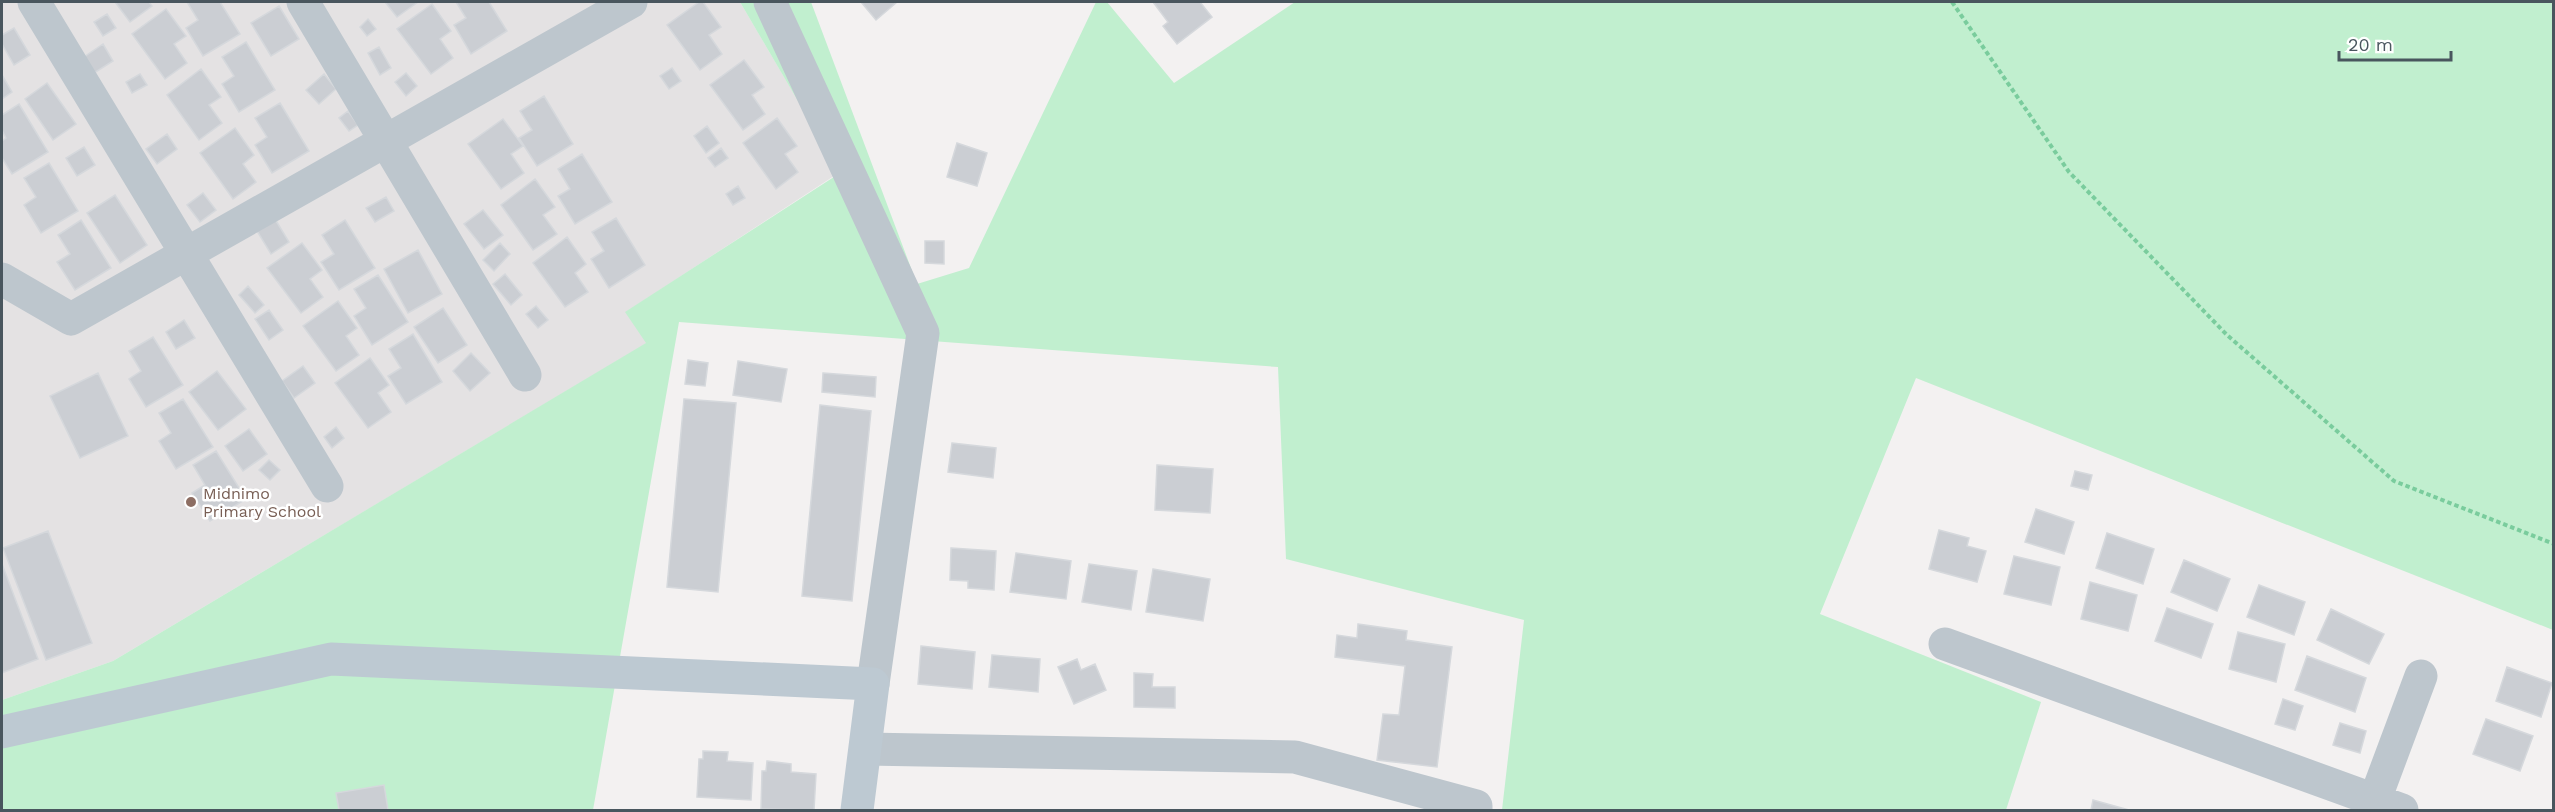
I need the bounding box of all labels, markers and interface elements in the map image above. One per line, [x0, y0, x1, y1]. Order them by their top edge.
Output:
scale bar [2339, 24, 2452, 62]
text: 20 m [2348, 34, 2393, 55]
place label: Midnimo Primary School [203, 484, 321, 521]
marker: Midnimo Primary School [184, 495, 198, 509]

